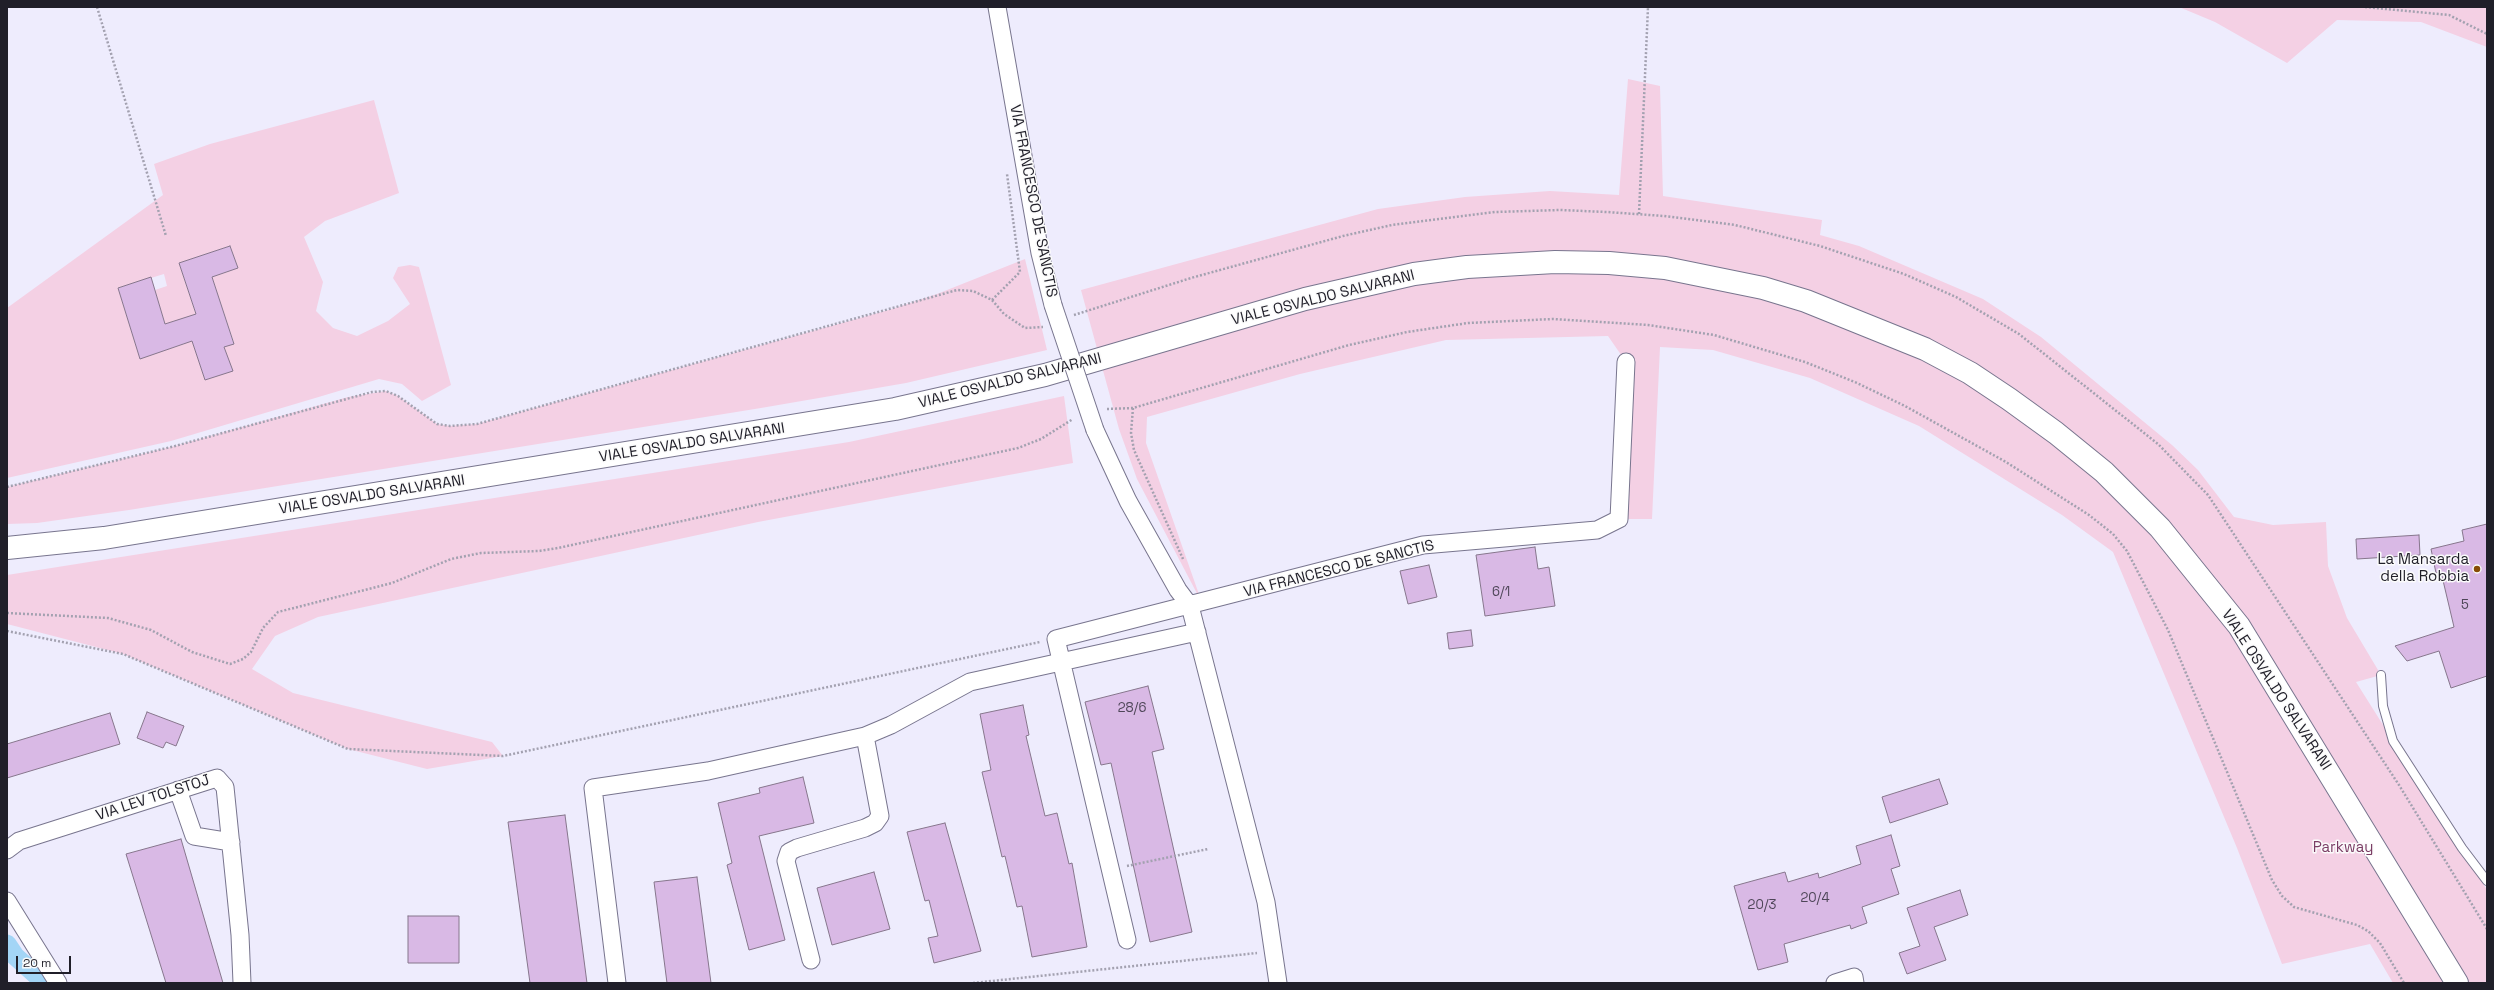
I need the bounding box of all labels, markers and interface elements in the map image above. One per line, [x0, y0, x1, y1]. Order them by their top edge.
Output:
street label: VIA FRANCESCO DE SANCTIS [1005, 103, 1061, 299]
street label: VIALE OSVALDO SALVARANI [1230, 267, 1416, 329]
street label: VIALE OSVALDO SALVARANI [917, 350, 1103, 412]
street label: VIALE OSVALDO SALVARANI [598, 419, 786, 467]
street label: VIALE OSVALDO SALVARANI [278, 471, 466, 519]
street label: VIA FRANCESCO DE SANCTIS [1242, 537, 1436, 601]
place label: La Mansarda della Robbia [2377, 551, 2469, 586]
marker: La Mansarda della Robbia [2472, 564, 2482, 574]
house number: 6/1 [1492, 584, 1510, 600]
house number: 5 [2461, 597, 2469, 613]
street label: VIALE OSVALDO SALVARANI [2217, 606, 2335, 774]
house number: 28/6 [1118, 700, 1146, 716]
street label: VIA LEV TOLSTOJ [94, 771, 212, 825]
park label: Parkway [2313, 839, 2373, 857]
house number: 20/4 [1800, 890, 1830, 906]
house number: 20/3 [1748, 897, 1776, 913]
scale bar [18, 948, 73, 974]
text: 20 m [23, 955, 51, 971]

